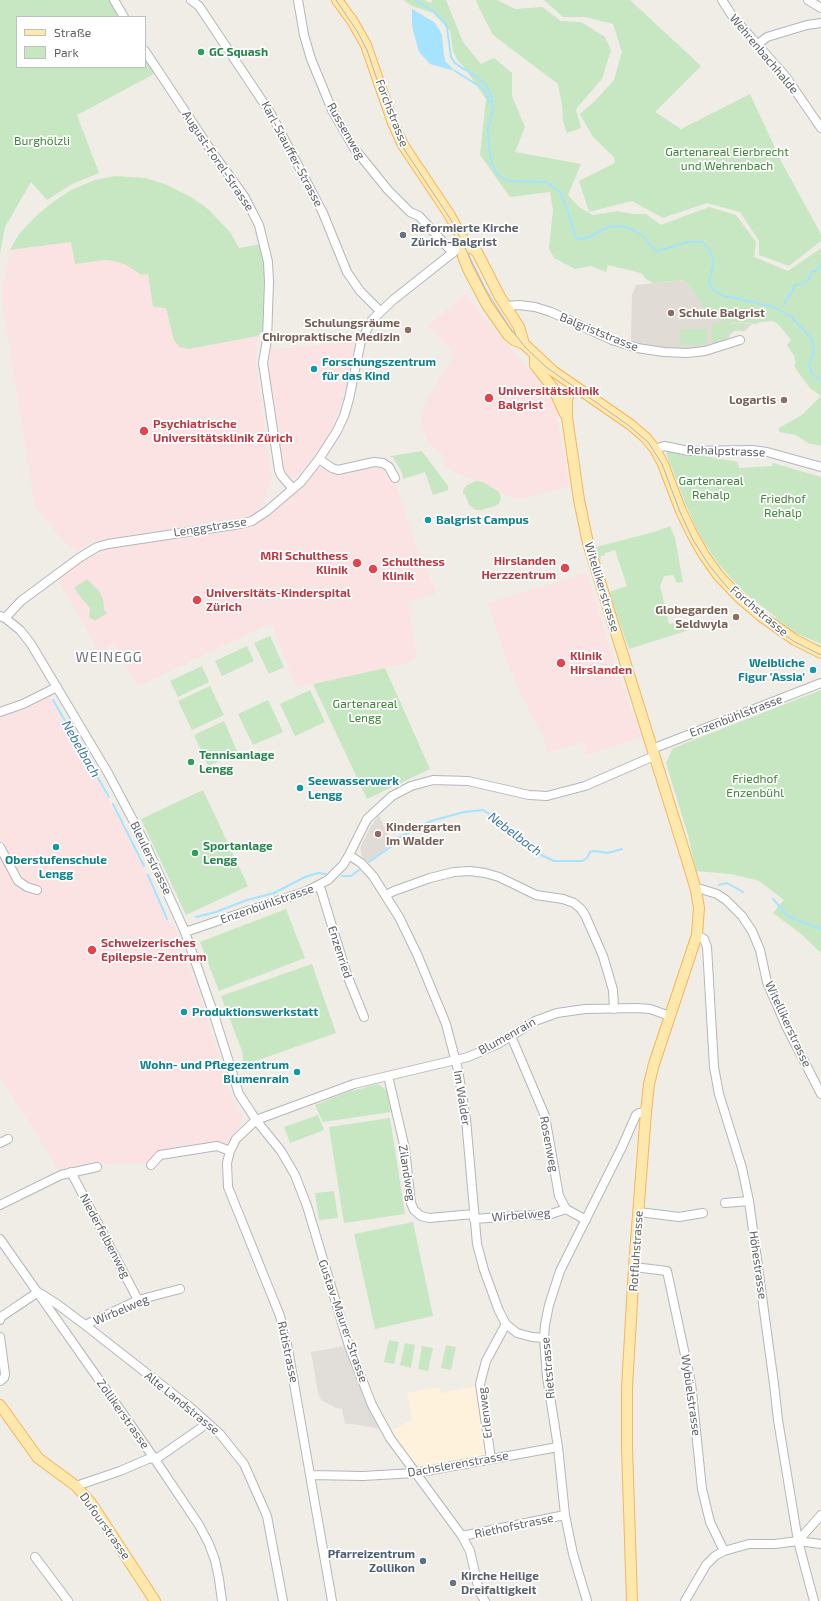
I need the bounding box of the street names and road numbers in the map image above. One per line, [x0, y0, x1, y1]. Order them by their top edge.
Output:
street label: Wehrenbachhalde [727, 11, 801, 97]
street label: Forchstrasse [373, 77, 411, 149]
street label: Karl-Stauffer-Strasse [258, 99, 326, 209]
street label: Russenweg [324, 100, 368, 162]
street label: August-Forel-Strasse [179, 108, 257, 214]
street label: Balgriststrasse [558, 310, 640, 354]
street label: Rehalpstrasse [686, 442, 766, 460]
street label: Lenggstrasse [173, 514, 247, 540]
street label: Witellikerstrasse [581, 540, 623, 634]
street label: Forchstrasse [727, 583, 791, 639]
street label: Enzenbühlstrasse [688, 692, 784, 740]
street label: Bleulerstrasse [127, 819, 175, 897]
street label: Enzenbühlstrasse [218, 881, 316, 927]
street label: Enzenried [325, 924, 355, 980]
street label: Witellikerstrasse [762, 979, 814, 1069]
street label: Blumenrain [476, 1014, 538, 1058]
street label: Im Walder [451, 1069, 473, 1127]
street label: Rosenweg [537, 1115, 561, 1173]
street label: Zilandweg [395, 1144, 419, 1202]
street label: Niederfelbenweg [77, 1191, 133, 1281]
street label: Wirbelweg [491, 1205, 551, 1225]
street label: Rotfluhstrasse [626, 1210, 646, 1292]
street label: Höhestrasse [746, 1230, 770, 1300]
street label: Gustav-Maurer-Strasse [315, 1258, 371, 1384]
street label: Wirbelweg [91, 1292, 151, 1328]
street label: Rütistrasse [274, 1320, 302, 1384]
street label: Rietstrasse [538, 1336, 558, 1400]
street label: Wybüelstrasse [678, 1353, 704, 1437]
street label: Alte Landstrasse [142, 1368, 222, 1438]
street label: Zollikerstrasse [94, 1376, 152, 1452]
street label: Erlenweg [475, 1387, 495, 1439]
street label: Dachslerenstrasse [406, 1448, 510, 1480]
street label: Dufourstrasse [77, 1490, 133, 1562]
street label: Riethofstrasse [473, 1511, 555, 1541]

